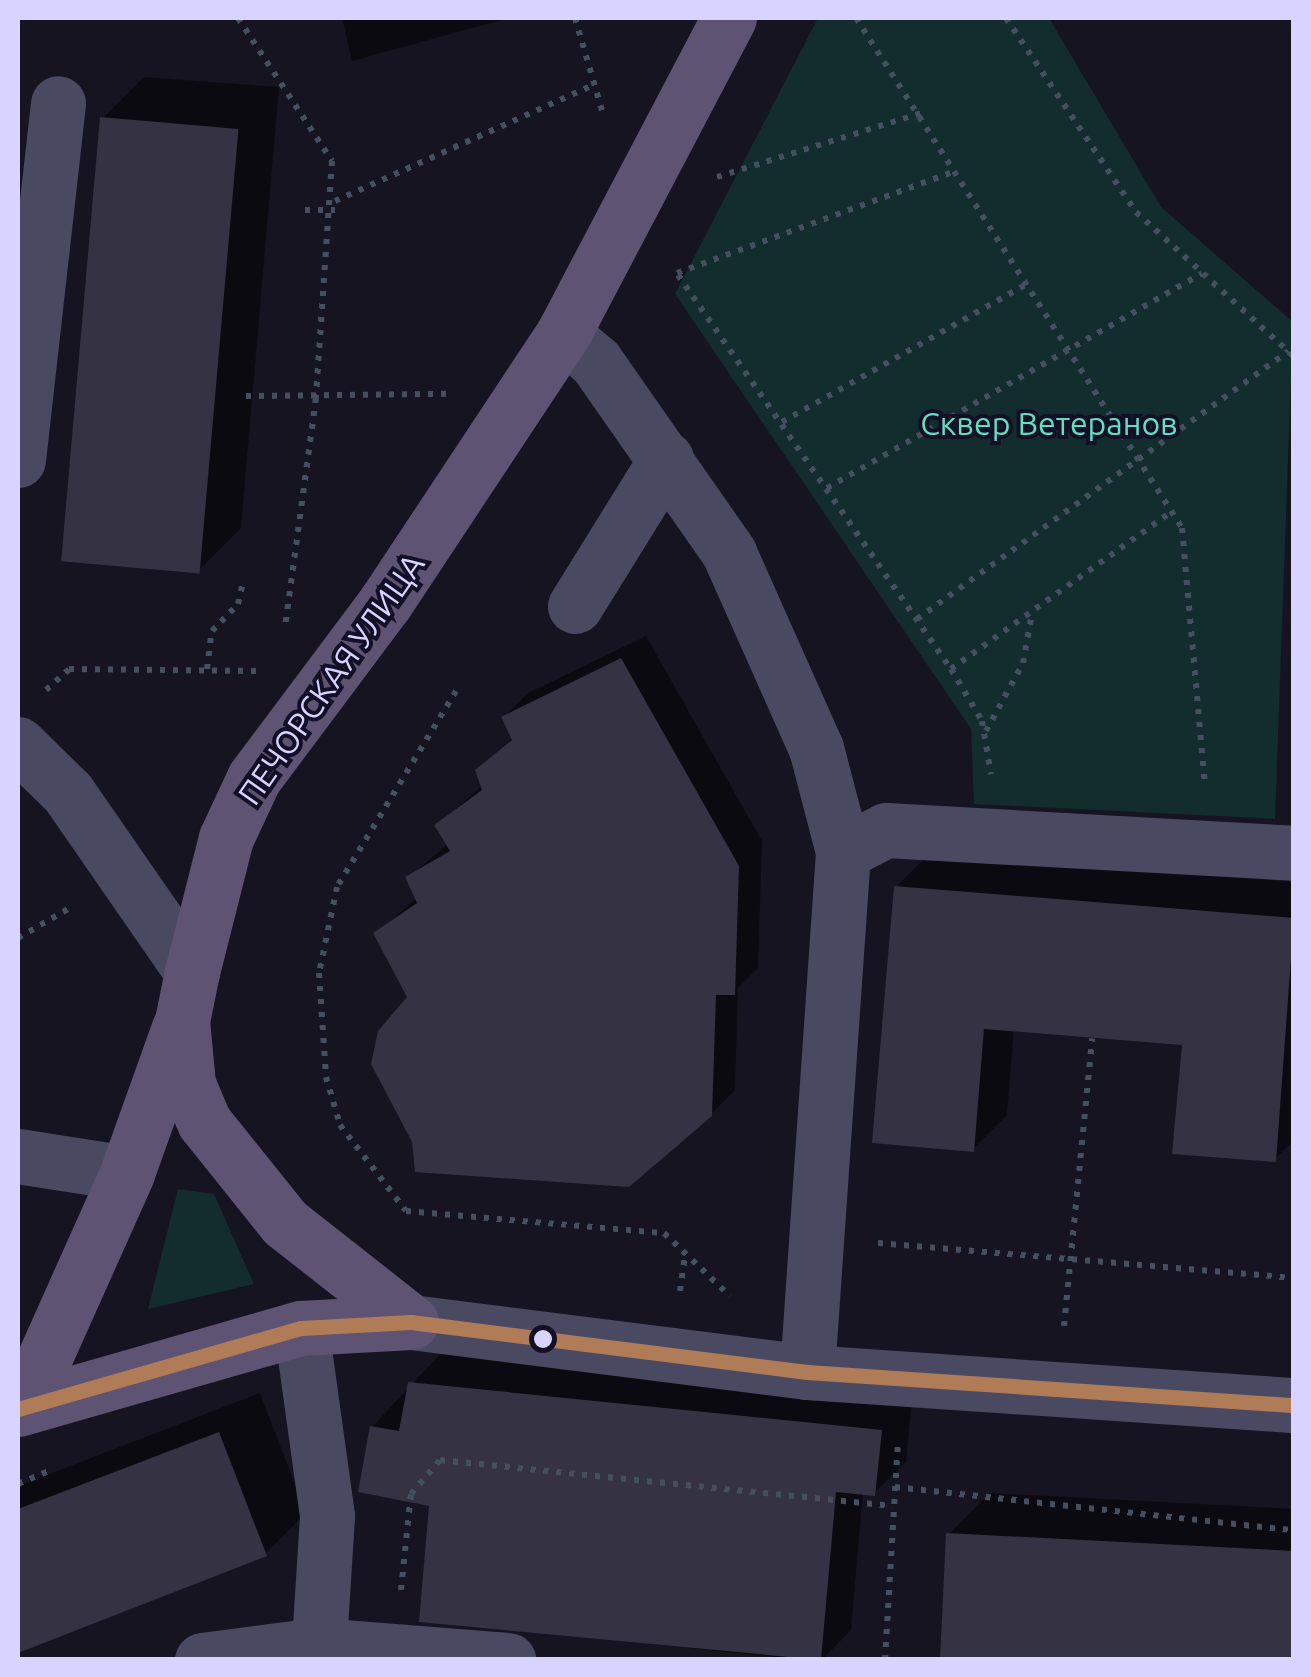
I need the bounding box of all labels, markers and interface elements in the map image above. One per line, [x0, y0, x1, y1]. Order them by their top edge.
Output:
park label: Сквер Ветеранов [920, 404, 1178, 442]
street label: ПЕЧОРСКАЯ УЛИЦА [230, 546, 432, 812]
unlabelled marker [533, 1329, 553, 1349]

